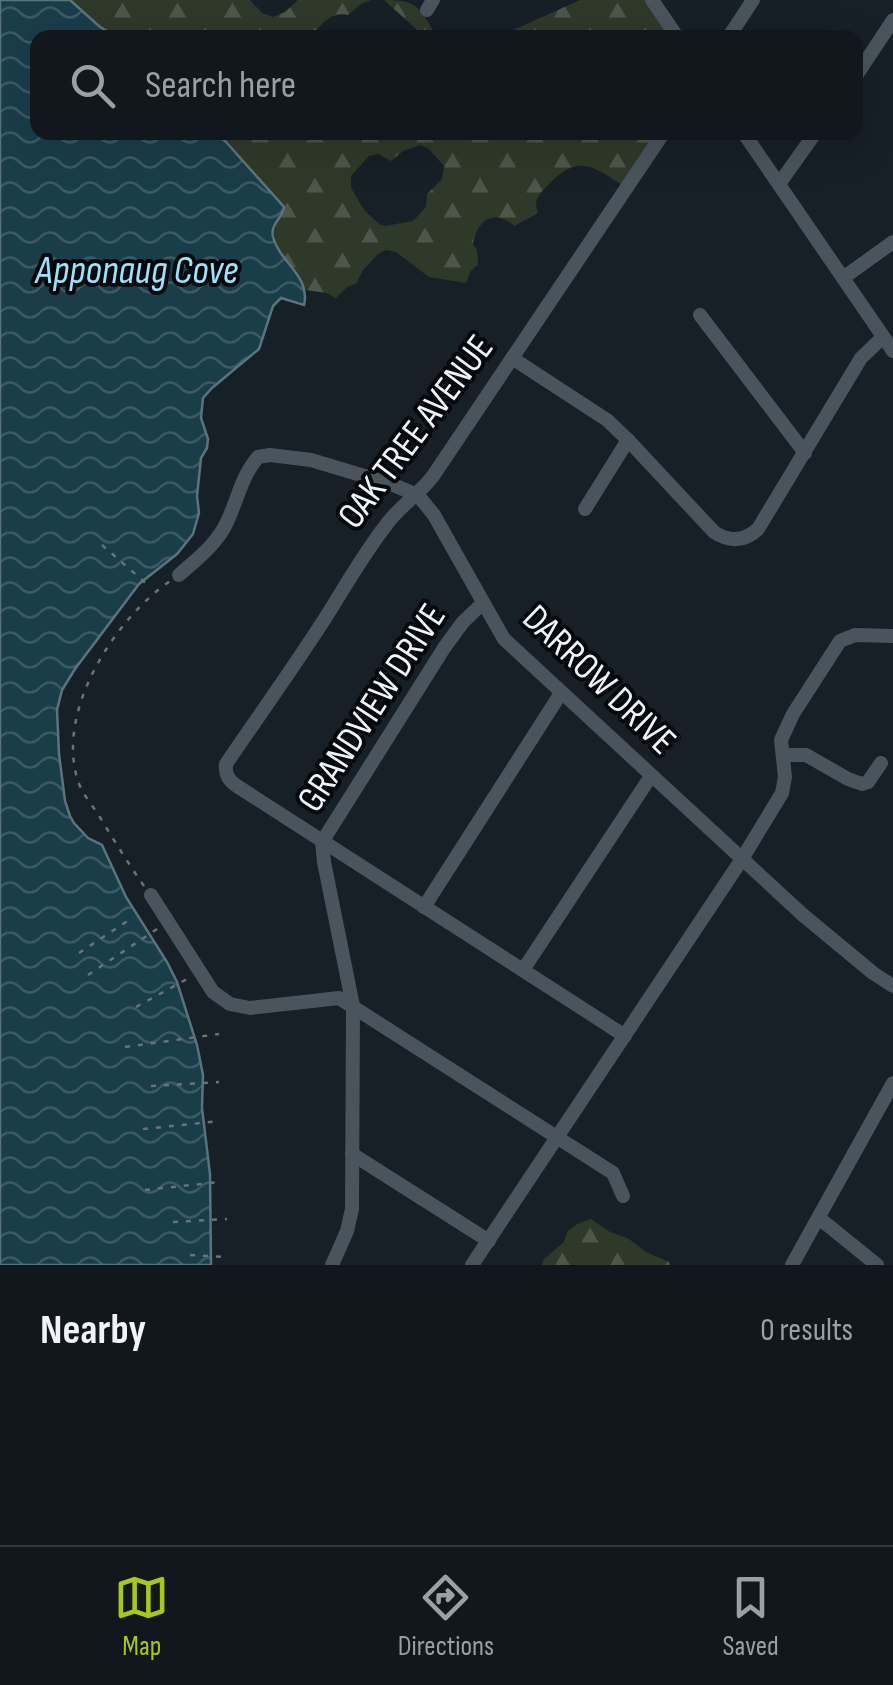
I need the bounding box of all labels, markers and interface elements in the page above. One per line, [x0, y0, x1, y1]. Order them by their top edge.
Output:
search box [30, 30, 863, 140]
icon: search [65, 58, 120, 113]
text: Search here [145, 63, 296, 108]
water label: Apponaug Cove [34, 247, 238, 295]
street label: OAK TREE AVENUE [329, 327, 503, 537]
street label: GRANDVIEW DRIVE [288, 596, 456, 820]
street label: DARROW DRIVE [513, 596, 685, 764]
text: Nearby [40, 1305, 146, 1356]
text: 0 results [760, 1311, 853, 1350]
tab: Map [114, 1570, 169, 1663]
tab: Directions [398, 1570, 494, 1663]
tab: Saved [723, 1570, 779, 1663]

